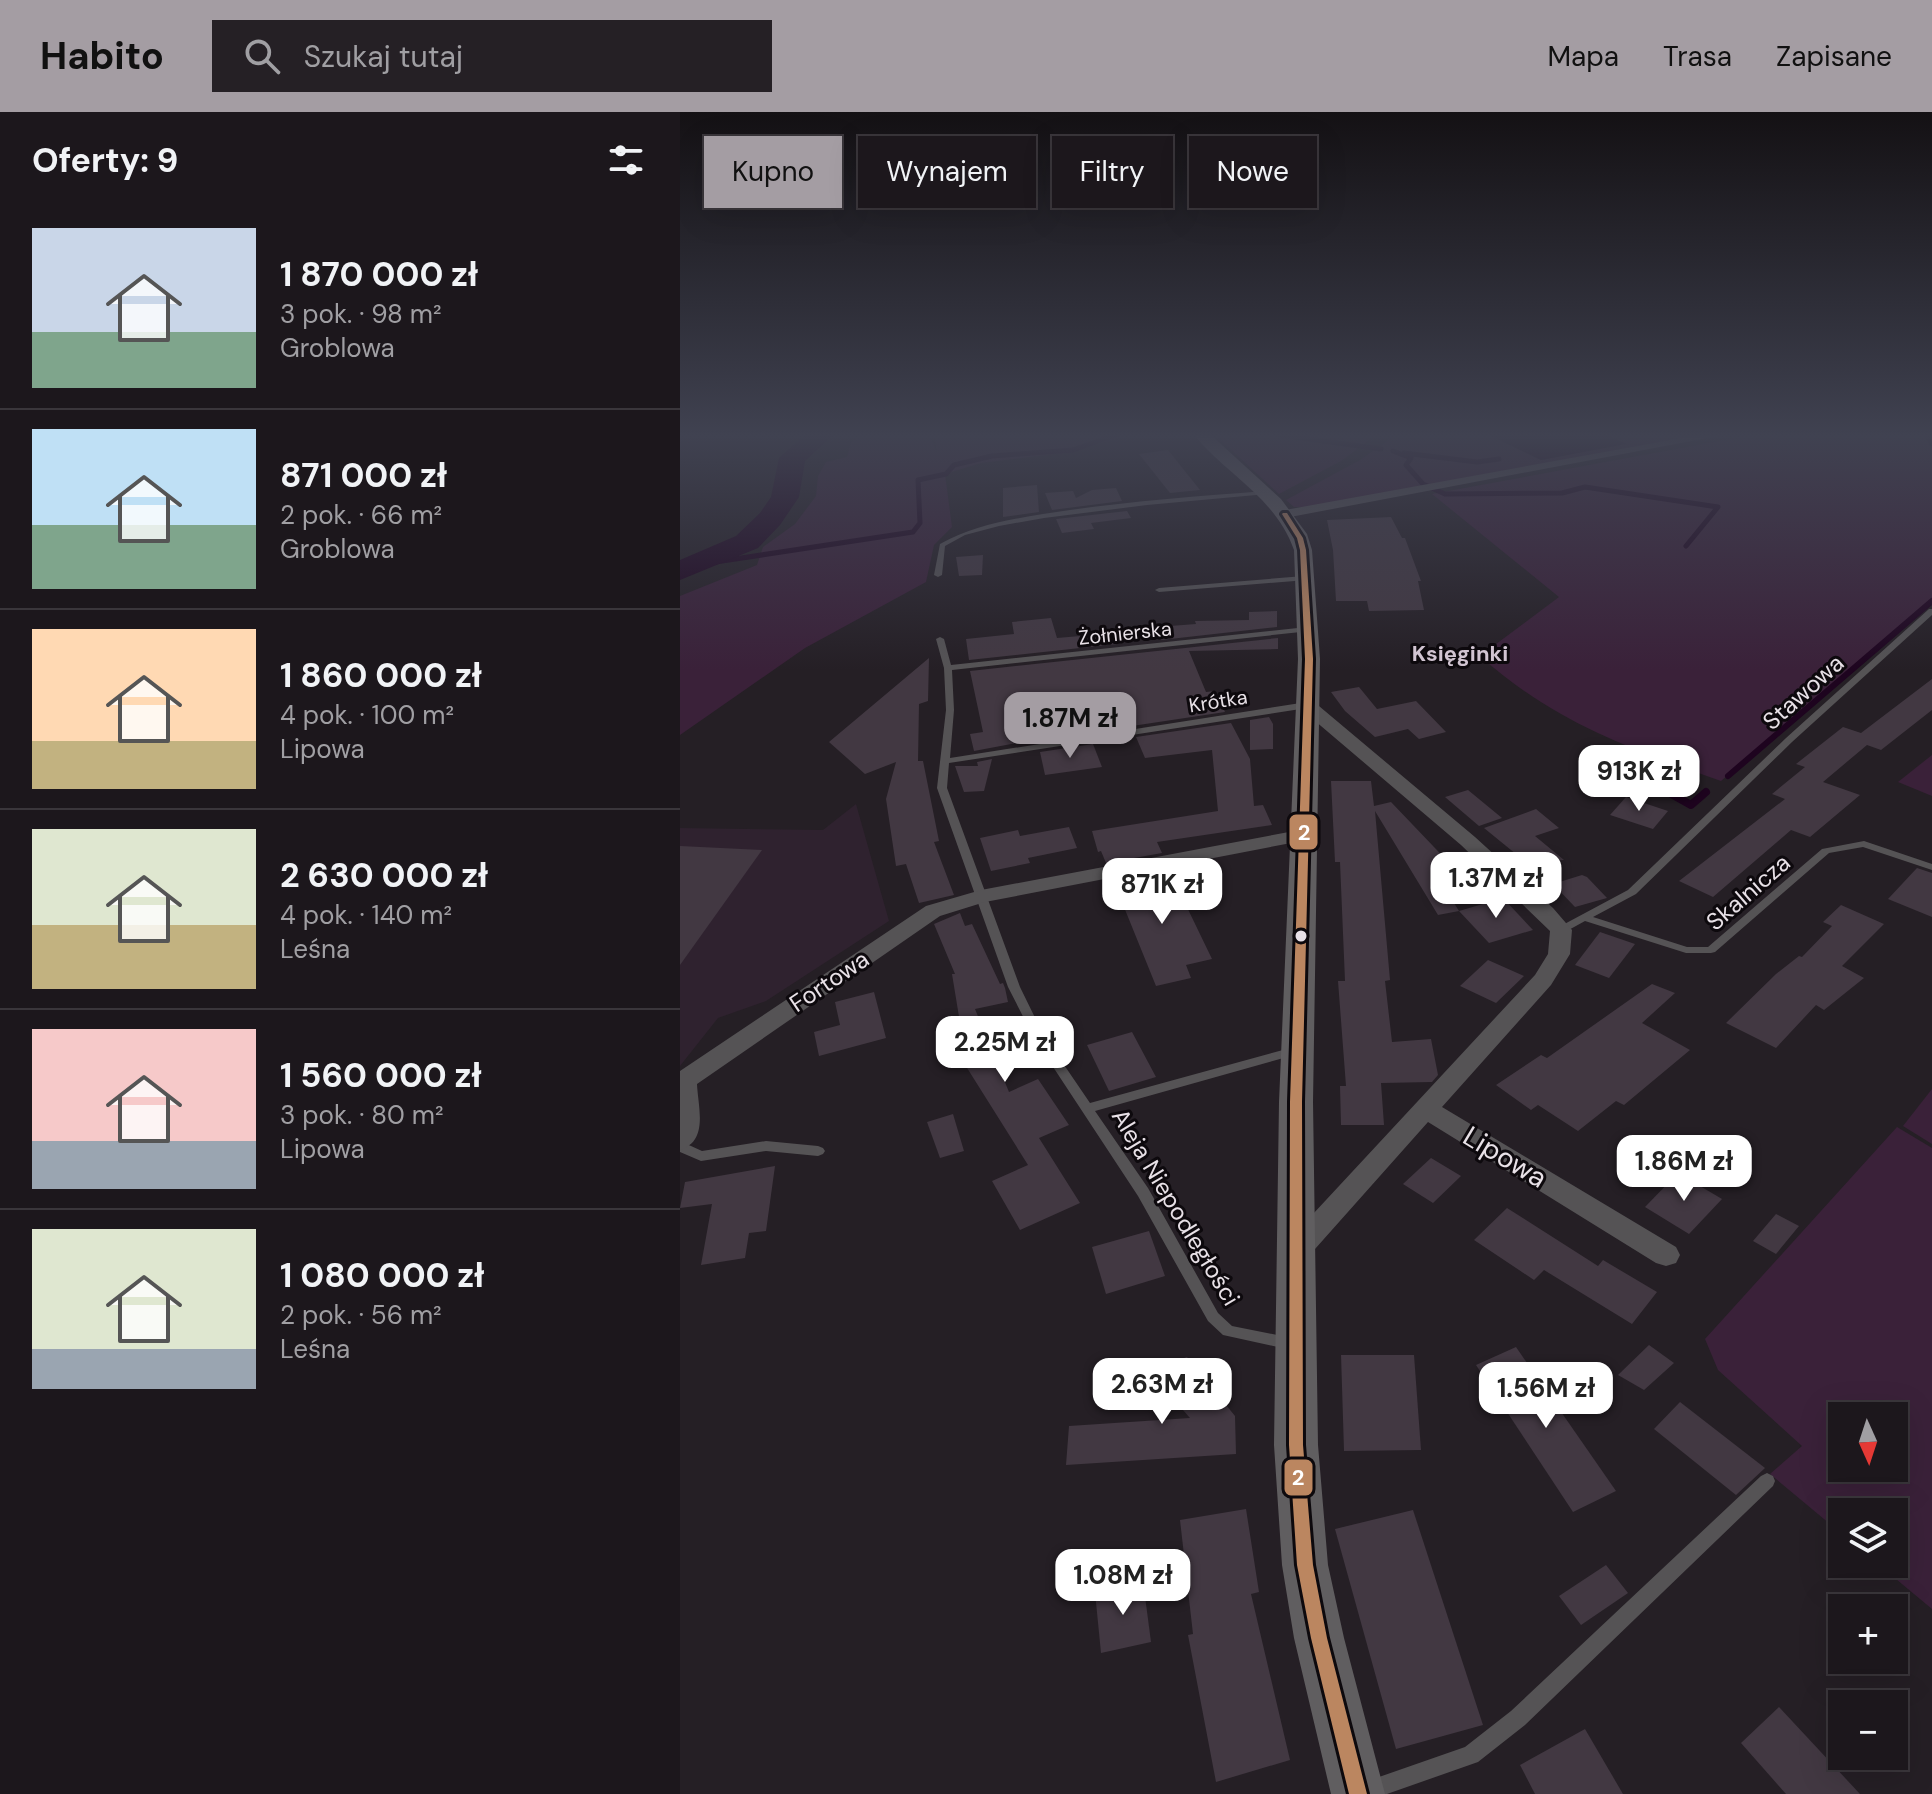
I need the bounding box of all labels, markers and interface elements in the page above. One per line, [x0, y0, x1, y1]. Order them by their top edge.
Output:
search box [212, 20, 772, 92]
text: Habito [40, 31, 164, 81]
icon: search [240, 34, 284, 78]
text: Szukaj tutaj [304, 37, 463, 76]
text: Mapa [1548, 38, 1619, 75]
text: Trasa [1663, 38, 1732, 75]
text: Zapisane [1776, 38, 1892, 75]
chip: Kupno [704, 136, 842, 208]
chip: Wynajem [858, 136, 1036, 208]
chip: Filtry [1052, 136, 1173, 208]
chip: Nowe [1189, 136, 1317, 208]
text: Oferty: 9 [32, 138, 178, 183]
icon: filters [604, 138, 648, 182]
text: 1 870 000 zł [280, 252, 478, 297]
icon: home [96, 260, 192, 356]
text: 3 pok. · 98 m² [280, 297, 442, 331]
text: Groblowa [280, 331, 395, 365]
text: 871 000 zł [280, 453, 447, 498]
icon: home [96, 461, 192, 557]
text: 2 pok. · 66 m² [280, 498, 442, 532]
text: Groblowa [280, 532, 395, 566]
street label: Żołnierska [1077, 615, 1173, 651]
district label: Księginki [1412, 639, 1508, 668]
street label: Stawowa [1756, 647, 1850, 737]
text: 1 860 000 zł [280, 653, 482, 698]
icon: home [96, 661, 192, 757]
street label: Krótka [1187, 684, 1249, 718]
pin: 1.87M zł [987, 692, 1153, 760]
text: 4 pok. · 100 m² [280, 698, 454, 732]
text: 1.87M zł [1022, 701, 1118, 735]
text: Lipowa [280, 732, 365, 766]
pin: 913K zł [1565, 745, 1713, 813]
text: 913K zł [1597, 754, 1681, 788]
line badge: 2 [1288, 813, 1319, 851]
text: 2 [1298, 818, 1310, 847]
street label: Skalnicza [1699, 847, 1797, 937]
pin: 1.37M zł [1413, 852, 1579, 920]
text: 2 630 000 zł [280, 853, 488, 898]
pin: 871K zł [1088, 858, 1236, 926]
icon: home [96, 861, 192, 957]
text: 1.37M zł [1448, 861, 1544, 895]
text: 871K zł [1120, 867, 1204, 901]
text: 4 pok. · 140 m² [280, 898, 452, 932]
unlabelled marker [1293, 928, 1309, 944]
text: Leśna [280, 932, 350, 966]
street label: Fortowa [783, 943, 875, 1019]
pin: 2.25M zł [922, 1016, 1088, 1084]
text: 2.25M zł [954, 1025, 1056, 1059]
text: 1 560 000 zł [280, 1053, 481, 1098]
icon: home [96, 1061, 192, 1157]
text: 3 pok. · 80 m² [280, 1098, 443, 1132]
street label: Aleja Niepodległości [1105, 1103, 1247, 1311]
street label: Lipowa [1456, 1118, 1554, 1196]
text: Lipowa [280, 1132, 365, 1166]
pin: 1.86M zł [1601, 1135, 1767, 1203]
text: 1.86M zł [1635, 1144, 1733, 1178]
text: 1 080 000 zł [280, 1253, 484, 1298]
icon: home [96, 1261, 192, 1357]
text: 2 pok. · 56 m² [280, 1298, 442, 1332]
text: Leśna [280, 1332, 350, 1366]
pin: 2.63M zł [1079, 1358, 1245, 1426]
pin: 1.56M zł [1463, 1362, 1629, 1430]
text: 2.63M zł [1111, 1367, 1213, 1401]
text: 1.56M zł [1497, 1371, 1595, 1405]
north arrow [1828, 1402, 1908, 1482]
map controls [1828, 1402, 1908, 1770]
line badge: 2 [1283, 1458, 1314, 1497]
text: 2 [1292, 1463, 1304, 1492]
button: layers [1828, 1498, 1908, 1578]
pin: 1.08M zł [1040, 1549, 1206, 1617]
text: 1.08M zł [1073, 1558, 1173, 1592]
button: + [1828, 1594, 1908, 1674]
button: − [1828, 1690, 1908, 1770]

